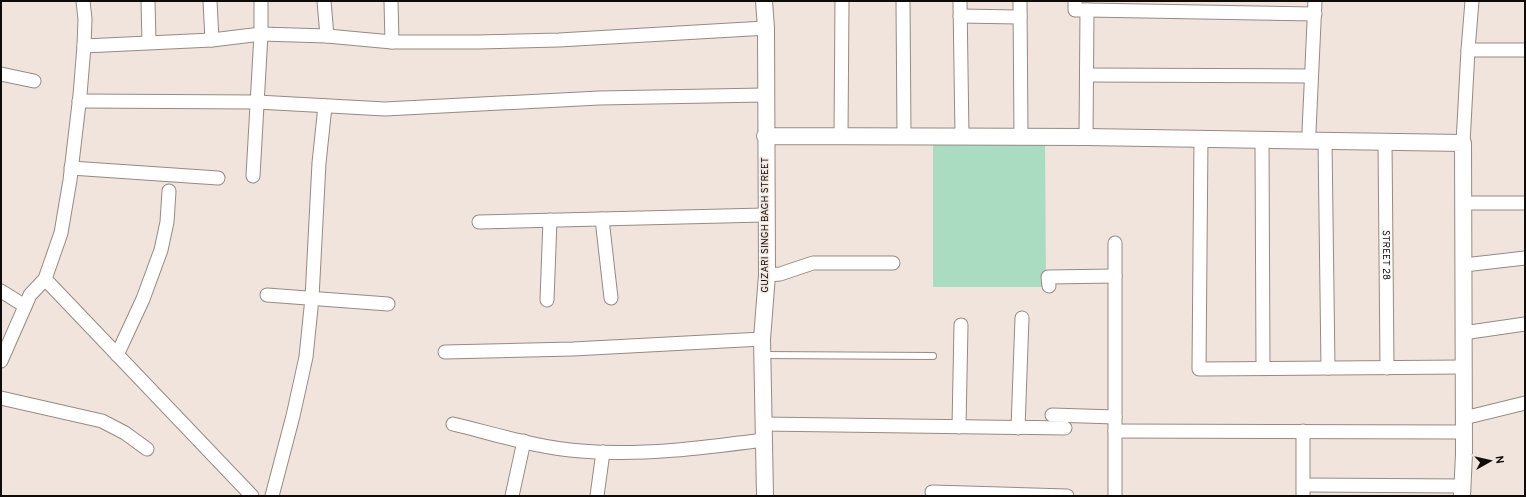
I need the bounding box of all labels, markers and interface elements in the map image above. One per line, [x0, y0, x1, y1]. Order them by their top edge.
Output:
street label: GUZARI SINGH BAGH STREET [759, 157, 772, 293]
street label: STREET 28 [1379, 230, 1393, 280]
north arrow [1470, 441, 1510, 481]
text: N [1491, 455, 1506, 465]

